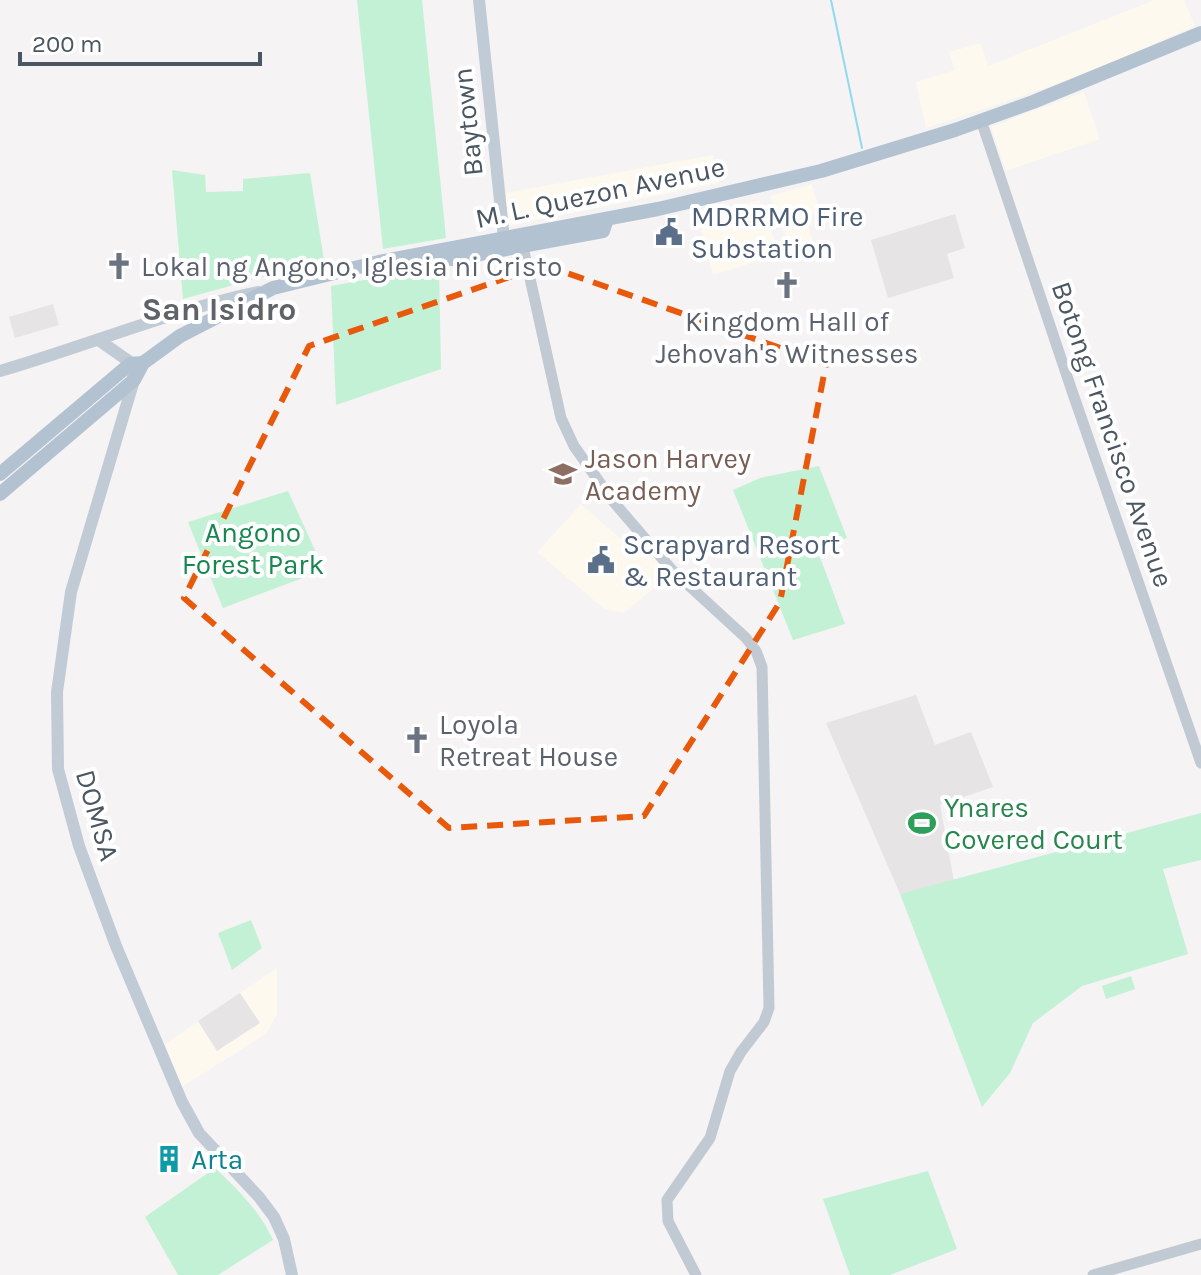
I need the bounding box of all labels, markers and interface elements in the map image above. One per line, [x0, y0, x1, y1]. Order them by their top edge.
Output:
scale bar [20, 16, 260, 66]
text: 200 m [32, 30, 103, 58]
street label: Baytown [445, 66, 490, 178]
street label: M. L. Quezon Avenue [472, 150, 728, 235]
place label: MDRRMO Fire Substation [691, 200, 863, 265]
public building icon: MDRRMO Fire Substation [654, 217, 684, 247]
place label: Lokal ng Angono, Iglesia ni Cristo [141, 250, 562, 283]
church icon: Lokal ng Angono, Iglesia ni Cristo [104, 251, 134, 281]
church icon: Kingdom Hall of Jehovah's Witnesses [772, 270, 802, 300]
street label: Botong Francisco Avenue [1045, 277, 1180, 591]
district label: San Isidro [142, 291, 296, 328]
place label: Kingdom Hall of Jehovah's Witnesses [655, 305, 919, 370]
place label: Jason Harvey Academy [585, 442, 751, 507]
school or university icon: Jason Harvey Academy [548, 459, 578, 489]
park label: Angono Forest Park [182, 516, 324, 581]
place label: Scrapyard Resort & Restaurant [623, 528, 840, 593]
public building icon: Scrapyard Resort & Restaurant [586, 545, 616, 575]
place label: Loyola Retreat House [439, 708, 618, 773]
church icon: Loyola Retreat House [402, 725, 432, 755]
street label: DOMSA [69, 766, 126, 865]
place label: Ynares Covered Court [944, 791, 1123, 856]
sports icon: Ynares Covered Court [907, 808, 937, 838]
place label: Arta [191, 1143, 243, 1176]
building icon: Arta [154, 1144, 184, 1174]

